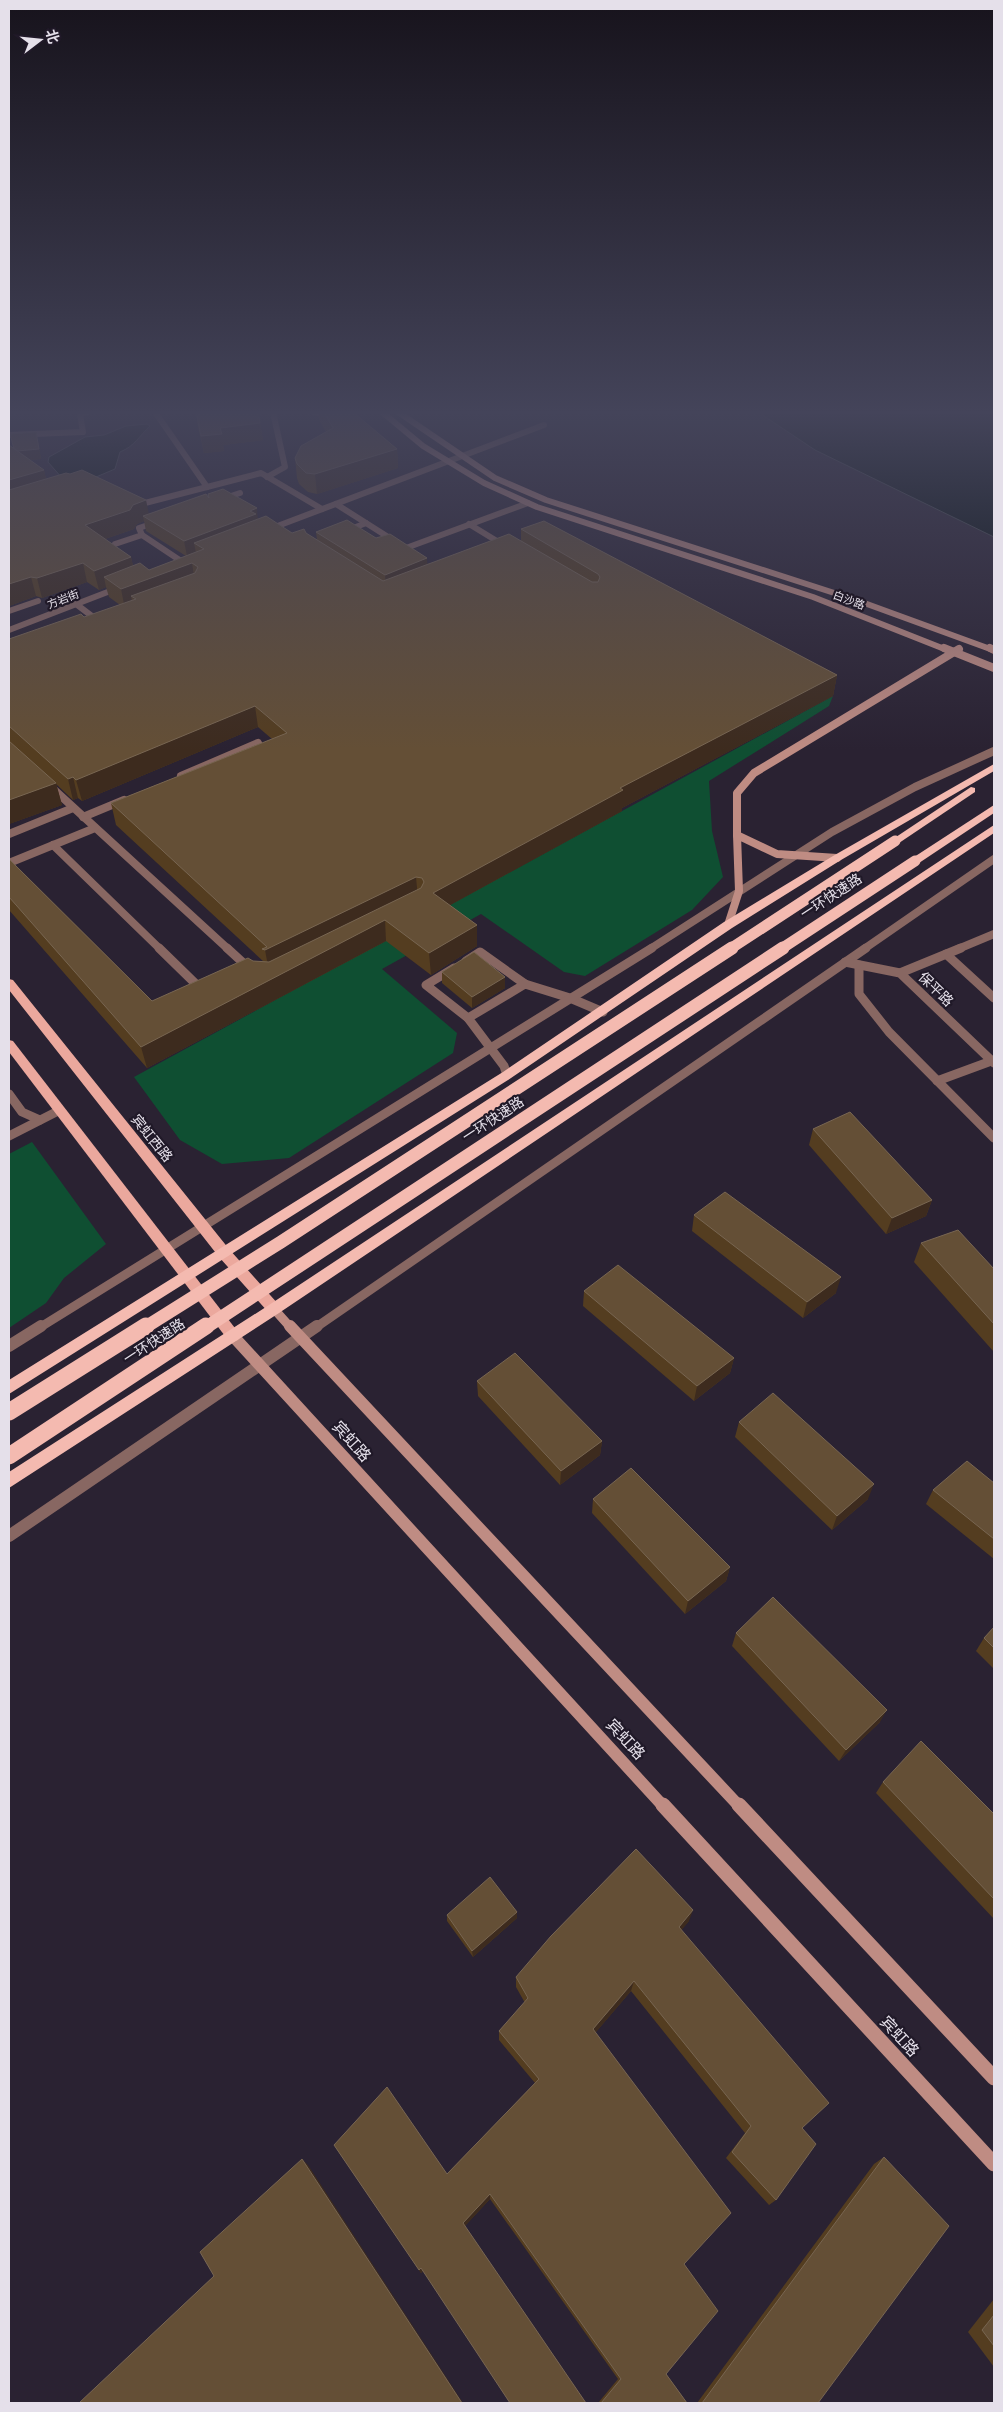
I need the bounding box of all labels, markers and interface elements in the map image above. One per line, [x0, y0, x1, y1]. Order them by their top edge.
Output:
north arrow [15, 15, 65, 65]
text: 北 [42, 27, 62, 46]
street label: 方岩街 [45, 587, 81, 611]
street label: 白沙路 [831, 589, 867, 612]
street label: 一环快速路 [797, 870, 865, 923]
street label: 保平路 [915, 969, 957, 1010]
street label: 一环快速路 [459, 1093, 527, 1146]
street label: 宾虹西路 [127, 1111, 176, 1165]
street label: 一环快速路 [120, 1315, 188, 1368]
street label: 宾虹路 [328, 1417, 375, 1466]
street label: 宾虹路 [602, 1715, 649, 1764]
street label: 宾虹路 [876, 2012, 923, 2061]

